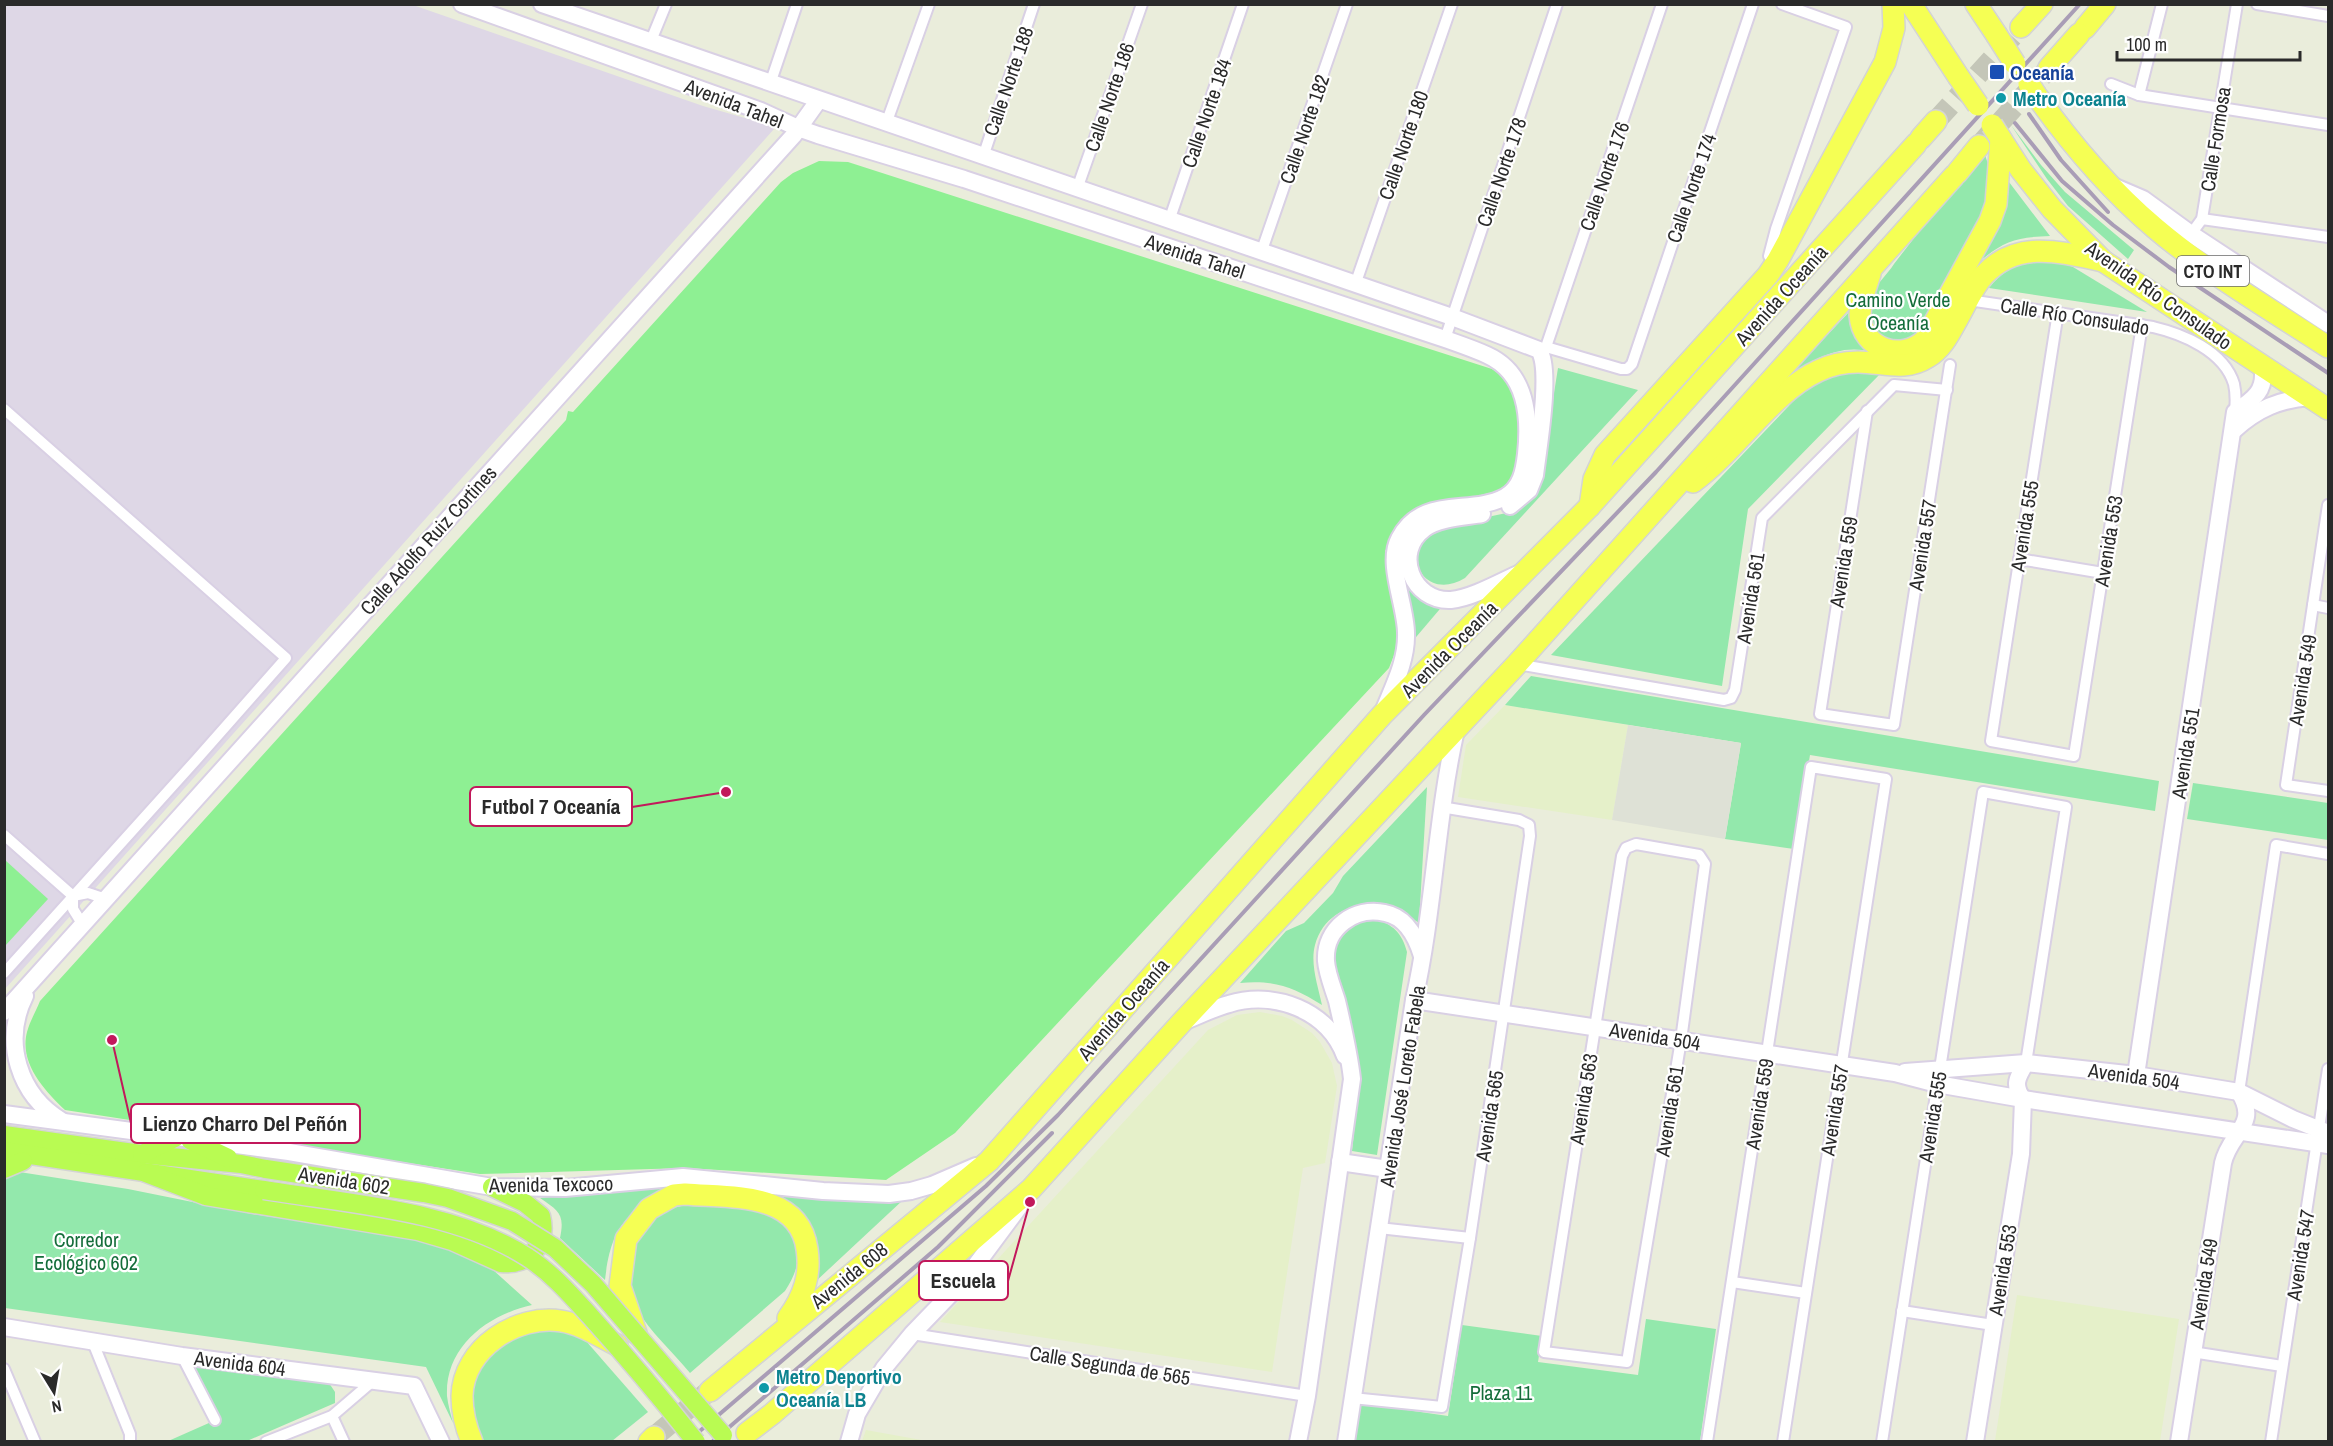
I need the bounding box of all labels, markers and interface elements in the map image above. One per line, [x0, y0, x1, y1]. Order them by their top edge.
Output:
street label: Calle Norte 188 [977, 23, 1039, 139]
scale bar [2117, 24, 2300, 62]
text: 100 m [2126, 32, 2167, 57]
street label: Calle Norte 186 [1078, 39, 1140, 155]
street label: Calle Norte 184 [1175, 55, 1237, 171]
place label: Oceanía [2010, 59, 2074, 86]
marker: Oceanía [1988, 63, 2006, 81]
street label: Avenida Tahel [680, 71, 787, 134]
street label: Calle Norte 182 [1273, 71, 1335, 187]
place label: Metro Oceanía [2013, 85, 2126, 112]
street label: Calle Formosa [2193, 85, 2237, 193]
street label: Calle Norte 180 [1372, 87, 1434, 203]
marker: Metro Oceanía [1994, 91, 2008, 105]
street label: Calle Norte 178 [1470, 114, 1532, 230]
street label: Calle Norte 176 [1573, 118, 1635, 234]
street label: Calle Norte 174 [1660, 130, 1722, 246]
street label: Avenida Tahel [1141, 227, 1248, 285]
street label: Avenida Río Consulado [2080, 234, 2238, 356]
street label: Avenida Oceanía [1728, 239, 1833, 352]
road number: CTO INT [2177, 256, 2249, 286]
park label: Camino Verde Oceanía [1846, 286, 1950, 336]
street label: Calle Río Consulado [1999, 291, 2151, 341]
street label: Calle Adolfo Ruiz Cortines [354, 459, 502, 621]
street label: Avenida 555 [2003, 479, 2045, 574]
street label: Avenida 553 [2087, 494, 2129, 589]
street label: Avenida 557 [1901, 498, 1943, 593]
street label: Avenida 559 [1822, 515, 1864, 610]
street label: Avenida 561 [1729, 551, 1771, 646]
street label: Avenida Oceanía [1394, 595, 1503, 704]
street label: Avenida 549 [2281, 633, 2323, 728]
street label: Avenida 551 [2164, 706, 2206, 801]
callout: Futbol 7 Oceanía [470, 787, 632, 826]
text: Futbol 7 Oceanía [482, 792, 621, 821]
street label: Avenida Oceanía [1071, 952, 1175, 1066]
street label: Avenida José Loreto Fabela [1373, 983, 1431, 1190]
street label: Avenida 504 [1607, 1015, 1702, 1057]
street label: Avenida 563 [1562, 1052, 1604, 1147]
street label: Avenida 504 [2086, 1056, 2181, 1096]
street label: Avenida 559 [1738, 1057, 1780, 1152]
street label: Avenida 557 [1813, 1063, 1855, 1158]
street label: Avenida 561 [1648, 1064, 1690, 1159]
street label: Avenida 565 [1468, 1069, 1510, 1164]
street label: Avenida 555 [1911, 1070, 1953, 1165]
callout: Lienzo Charro Del Peñón [131, 1104, 360, 1143]
text: Lienzo Charro Del Peñón [143, 1109, 347, 1138]
street label: Avenida 602 [296, 1159, 391, 1201]
street label: Avenida Texcoco [488, 1169, 613, 1199]
street label: Avenida 547 [2279, 1208, 2321, 1303]
street label: Avenida 553 [1981, 1223, 2023, 1318]
park label: Corredor Ecológico 602 [34, 1226, 138, 1276]
street label: Avenida 608 [804, 1236, 893, 1315]
street label: Avenida 549 [2182, 1237, 2224, 1332]
callout: Escuela [919, 1261, 1008, 1300]
text: Escuela [930, 1266, 996, 1295]
street label: Calle Segunda de 565 [1028, 1339, 1192, 1391]
street label: Avenida 604 [192, 1344, 287, 1382]
north arrow [24, 1362, 84, 1422]
place label: Metro Deportivo Oceanía LB [776, 1363, 902, 1413]
park label: Plaza 11 [1470, 1379, 1532, 1406]
marker: Metro Deportivo Oceanía LB [757, 1381, 771, 1395]
text: N [50, 1395, 64, 1418]

